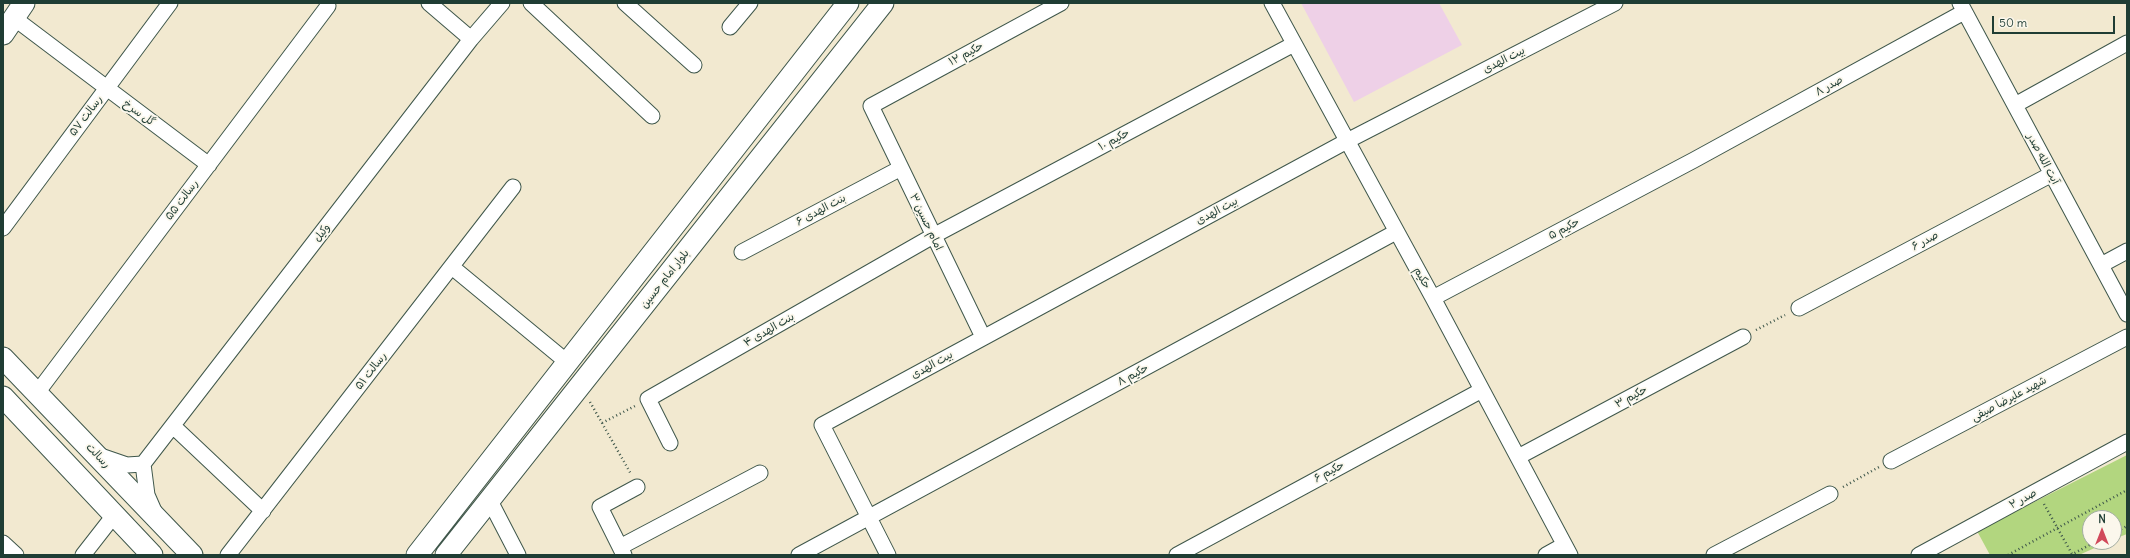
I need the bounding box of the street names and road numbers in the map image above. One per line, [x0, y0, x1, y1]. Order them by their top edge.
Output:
street label: حکیم ۱۲ [946, 39, 986, 69]
street label: بیت الهدی [1481, 44, 1527, 76]
street label: صدر ۸ [1813, 73, 1845, 99]
street label: رسالت ۵۷ [66, 93, 106, 139]
street label: گل سرخ [120, 97, 158, 129]
street label: حکیم ۱۰ [1096, 126, 1132, 154]
street label: آیت الله صدر [2024, 131, 2062, 187]
street label: رسالت ۵۵ [163, 177, 201, 223]
street label: بنت الهدی ۶ [794, 191, 848, 229]
street label: امام حسین ۳ [907, 191, 945, 253]
street label: بیت الهدی [1194, 194, 1240, 228]
street label: حکیم ۵ [1546, 215, 1582, 243]
street label: وکیل [311, 221, 333, 245]
street label: صدر ۶ [1909, 228, 1941, 254]
street label: بلوار امام حسین [638, 247, 692, 311]
street label: حکیم [1411, 265, 1433, 291]
street label: بنت الهدی ۴ [741, 310, 797, 350]
street label: بیت الهدی [909, 348, 955, 382]
street label: رسالت ۵۱ [352, 350, 390, 392]
street label: حکیم ۸ [1115, 361, 1151, 389]
street label: شهید علیرضا صیفی [1969, 374, 2049, 424]
street label: حکیم ۳ [1613, 383, 1649, 411]
street label: رسالت [83, 441, 113, 471]
street label: حکیم ۶ [1312, 459, 1346, 485]
street label: صدر ۲ [2007, 486, 2039, 512]

